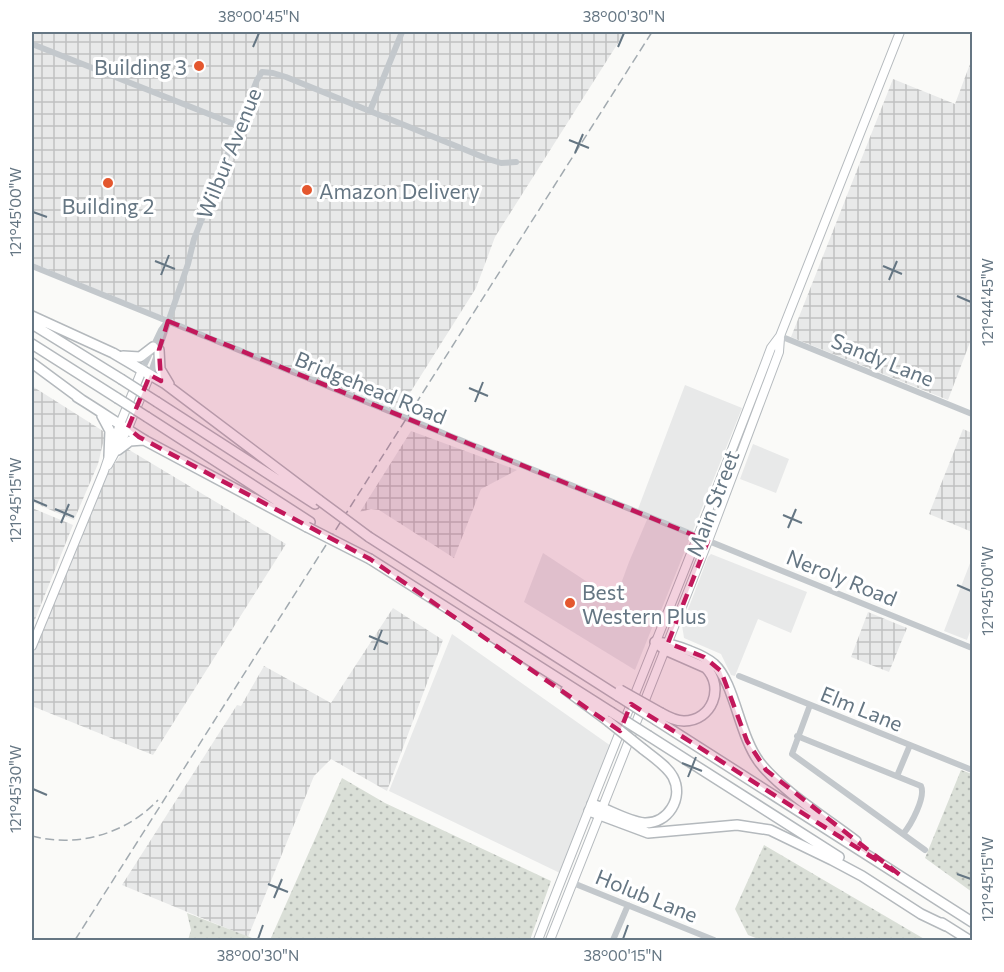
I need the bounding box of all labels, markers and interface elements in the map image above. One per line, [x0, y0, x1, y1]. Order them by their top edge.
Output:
text: 38°00'45"N [218, 7, 300, 25]
text: 38°00'30"N [583, 7, 665, 25]
place label: Building 3 [94, 54, 187, 79]
marker: Building 3 [192, 59, 206, 73]
street label: Wilbur Avenue [190, 84, 266, 222]
text: 121°45'00"W [6, 167, 24, 257]
marker: Building 2 [101, 176, 115, 190]
place label: Amazon Delivery [319, 178, 480, 203]
marker: Amazon Delivery [300, 183, 314, 197]
place label: Building 2 [62, 193, 154, 218]
text: 121°44'45"W [978, 258, 996, 346]
street label: Sandy Lane [828, 327, 938, 391]
street label: Bridgehead Road [292, 345, 450, 429]
street label: Main Street [680, 446, 744, 560]
text: 121°45'15"W [6, 458, 24, 542]
street label: Neroly Road [783, 544, 901, 610]
text: 121°45'00"W [978, 546, 996, 636]
place label: Best Western Plus [582, 579, 706, 628]
marker: Best Western Plus [563, 596, 577, 610]
street label: Elm Lane [817, 680, 907, 736]
text: 121°45'30"W [6, 745, 24, 833]
text: 121°45'15"W [978, 837, 996, 921]
street label: Holub Lane [592, 863, 702, 927]
text: 38°00'30"N [217, 946, 299, 964]
text: 38°00'15"N [583, 946, 663, 964]

